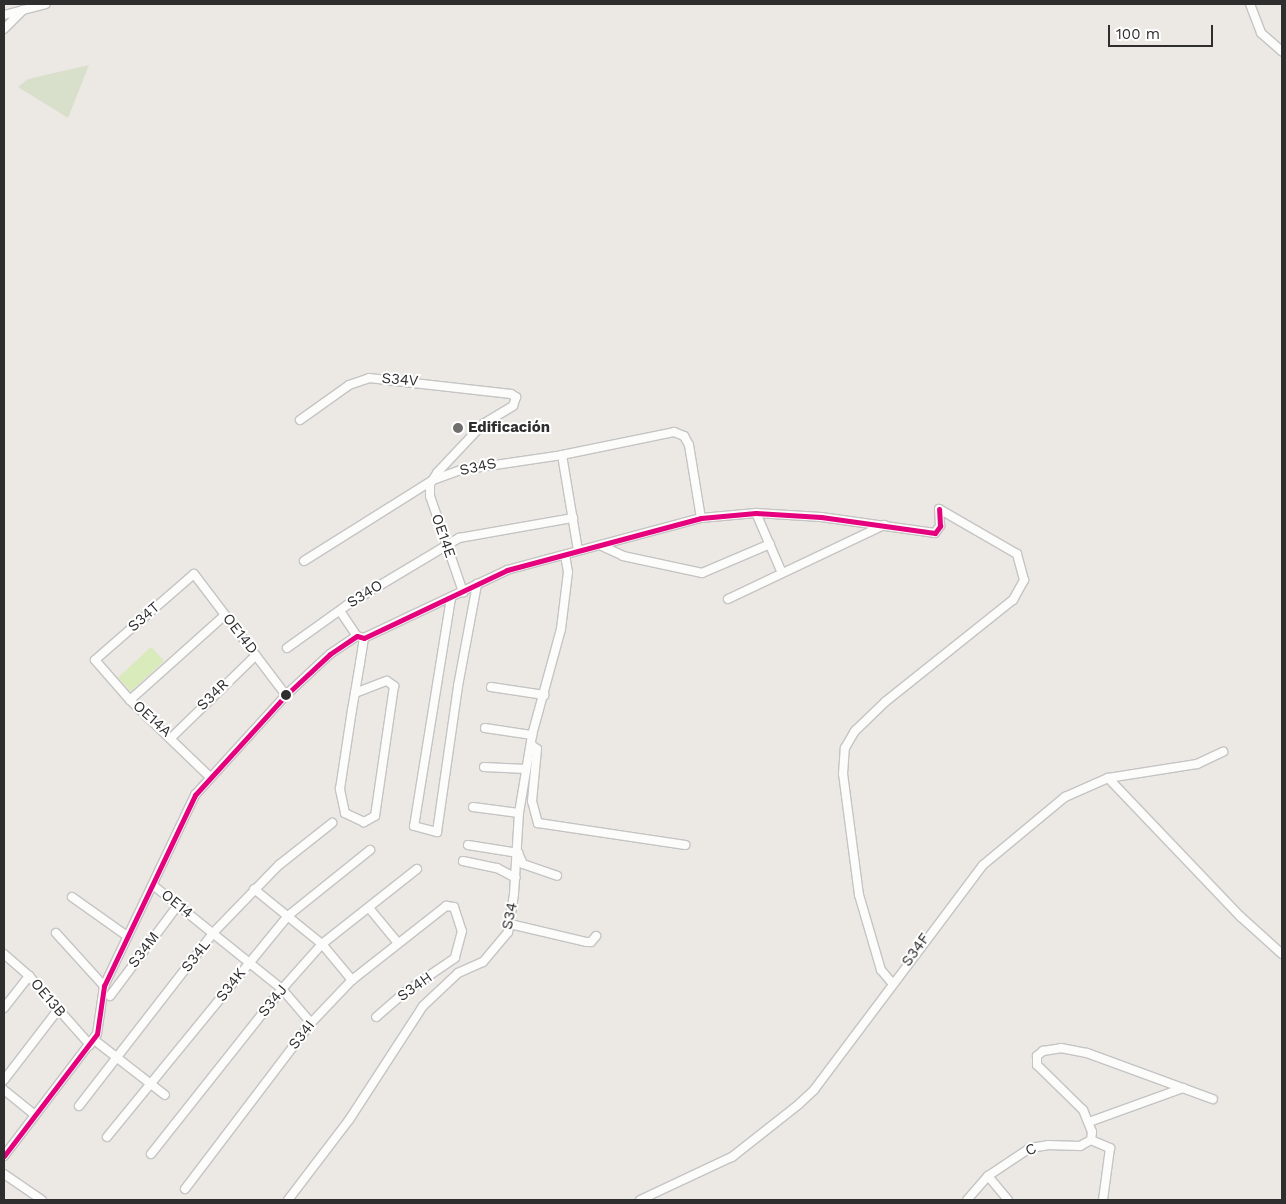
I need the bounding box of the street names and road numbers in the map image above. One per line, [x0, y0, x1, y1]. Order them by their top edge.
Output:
street label: S34V [381, 369, 419, 391]
street label: S34S [458, 454, 498, 480]
street label: OE14E [427, 512, 459, 560]
street label: S34O [344, 576, 386, 612]
street label: S34T [124, 598, 164, 636]
street label: OE14D [219, 610, 261, 658]
street label: S34R [193, 675, 233, 715]
street label: OE14A [129, 697, 175, 741]
street label: OE14 [157, 886, 197, 922]
street label: S34 [498, 901, 522, 931]
street label: S34M [125, 928, 163, 972]
street label: S34F [898, 930, 934, 970]
street label: S34L [178, 936, 214, 976]
street label: S34K [212, 965, 250, 1005]
street label: S34H [394, 969, 436, 1005]
street label: OE13B [26, 975, 70, 1021]
street label: S34J [255, 981, 291, 1021]
street label: S34I [285, 1017, 319, 1053]
street label: C [1023, 1140, 1039, 1160]

